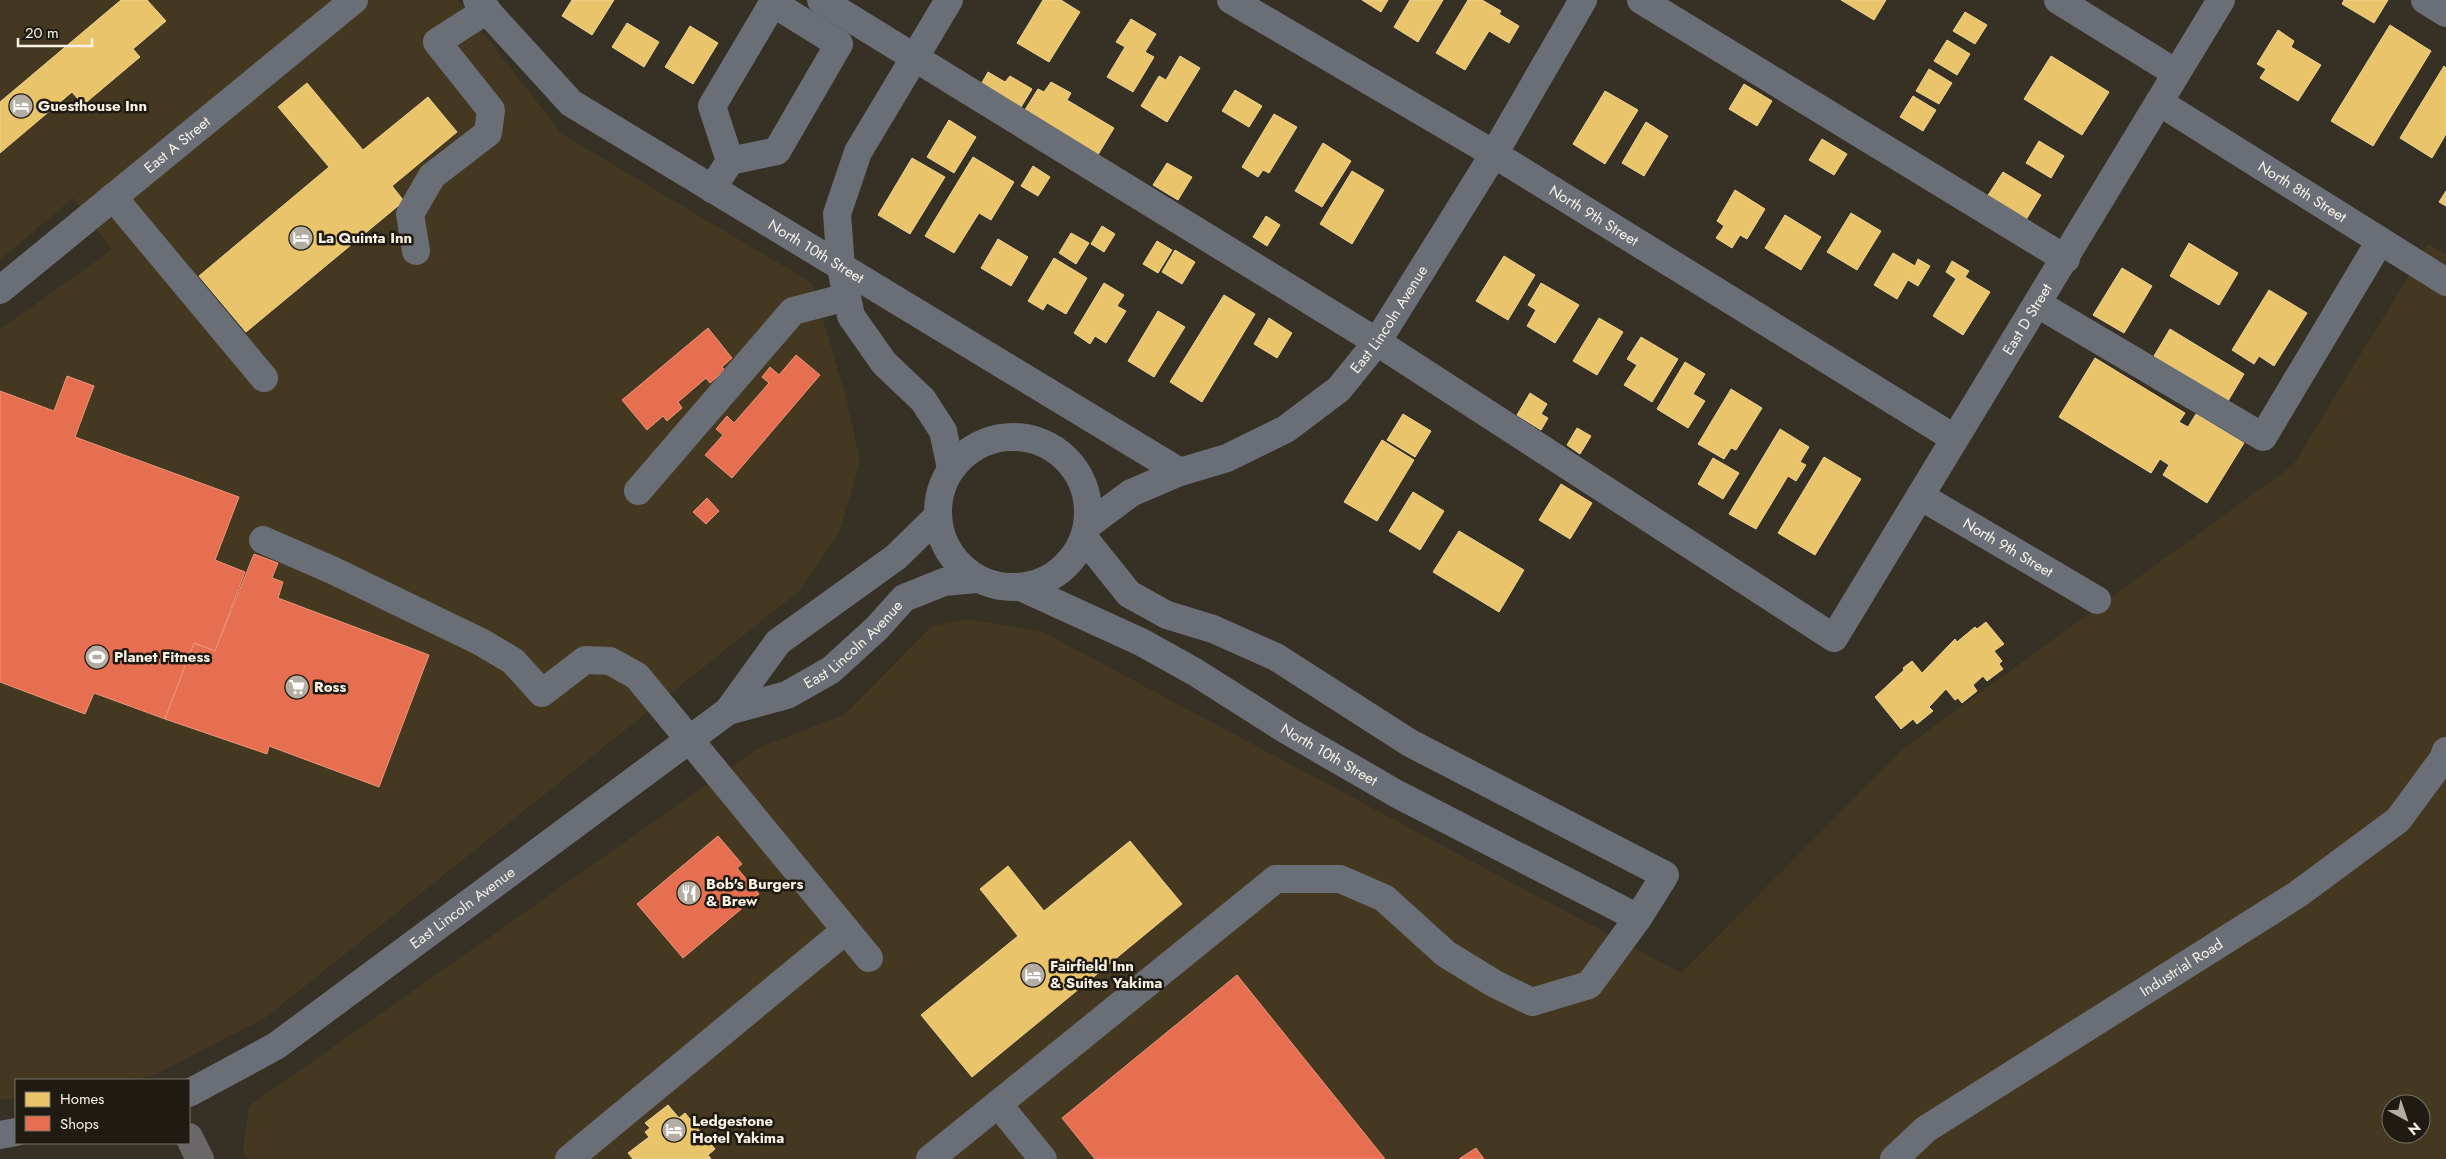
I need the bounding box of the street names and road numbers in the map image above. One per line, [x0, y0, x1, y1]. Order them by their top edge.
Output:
street label: East A Street [139, 111, 215, 179]
street label: North 8th Street [2254, 156, 2351, 228]
street label: North 9th Street [1545, 180, 1643, 252]
street label: North 10th Street [764, 214, 869, 289]
street label: East Lincoln Avenue [1345, 261, 1433, 378]
street label: East D Street [1997, 279, 2058, 359]
street label: North 9th Street [1959, 512, 2058, 583]
street label: East Lincoln Avenue [800, 595, 908, 694]
street label: North 10th Street [1276, 718, 1382, 792]
street label: East Lincoln Avenue [405, 861, 520, 954]
street label: Industrial Road [2136, 933, 2227, 1002]

